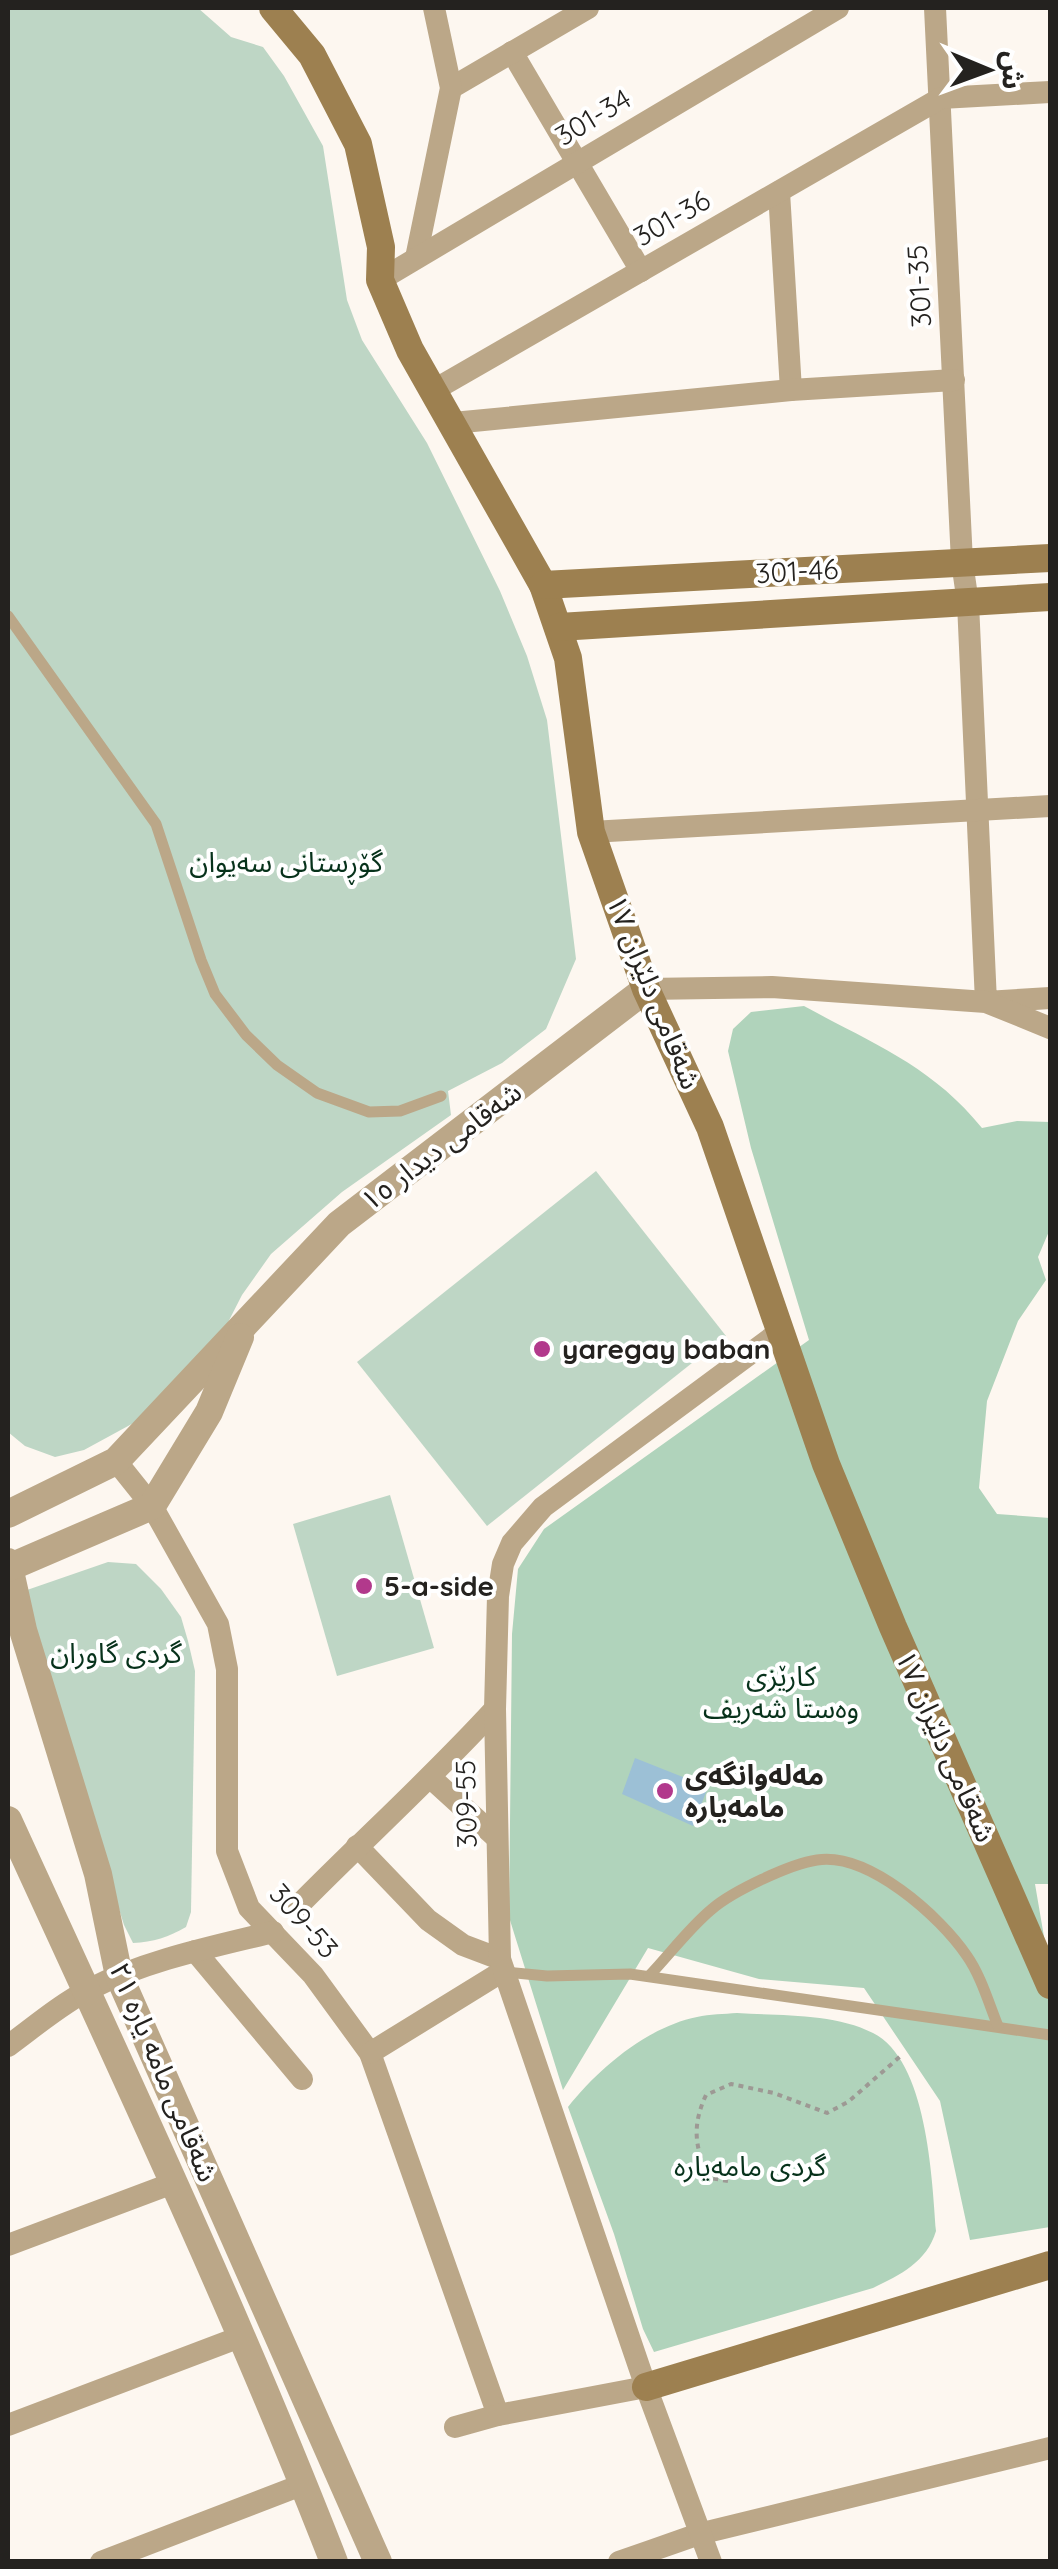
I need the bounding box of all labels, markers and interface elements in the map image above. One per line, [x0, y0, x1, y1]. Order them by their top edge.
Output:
north arrow [938, 20, 1038, 120]
text: ش [996, 51, 1031, 90]
street label: 301-34 [549, 80, 637, 153]
street label: 301-36 [627, 182, 716, 253]
street label: 301-35 [899, 244, 938, 328]
street label: 301-46 [755, 551, 839, 590]
park label: گۆڕستانی سەیوان [189, 844, 383, 886]
street label: شەقامی دلێران ١٧ [600, 890, 709, 1094]
street label: شەقامی دیدار ١٥ [353, 1074, 528, 1217]
place label: yaregay baban [562, 1331, 771, 1366]
marker: yaregay baban [531, 1338, 553, 1360]
place label: 5-a-side [384, 1568, 494, 1603]
marker: 5-a-side [353, 1575, 375, 1597]
park label: گردی گاوران [50, 1635, 182, 1670]
street label: شەقامی دلێران ١٧ [889, 1644, 1004, 1847]
park label: کارێزی وەستا شەریف [703, 1658, 859, 1725]
place label: مەلەوانگەی مامەیارە [685, 1757, 824, 1824]
street label: 309-55 [447, 1760, 484, 1849]
marker: مەلەوانگەی مامەیارە [654, 1780, 676, 1802]
street label: 309-53 [262, 1876, 346, 1965]
street label: شەقامی مامە یارە ٢١ [103, 1957, 226, 2187]
park label: گردی مامەیارە [674, 2148, 827, 2183]

